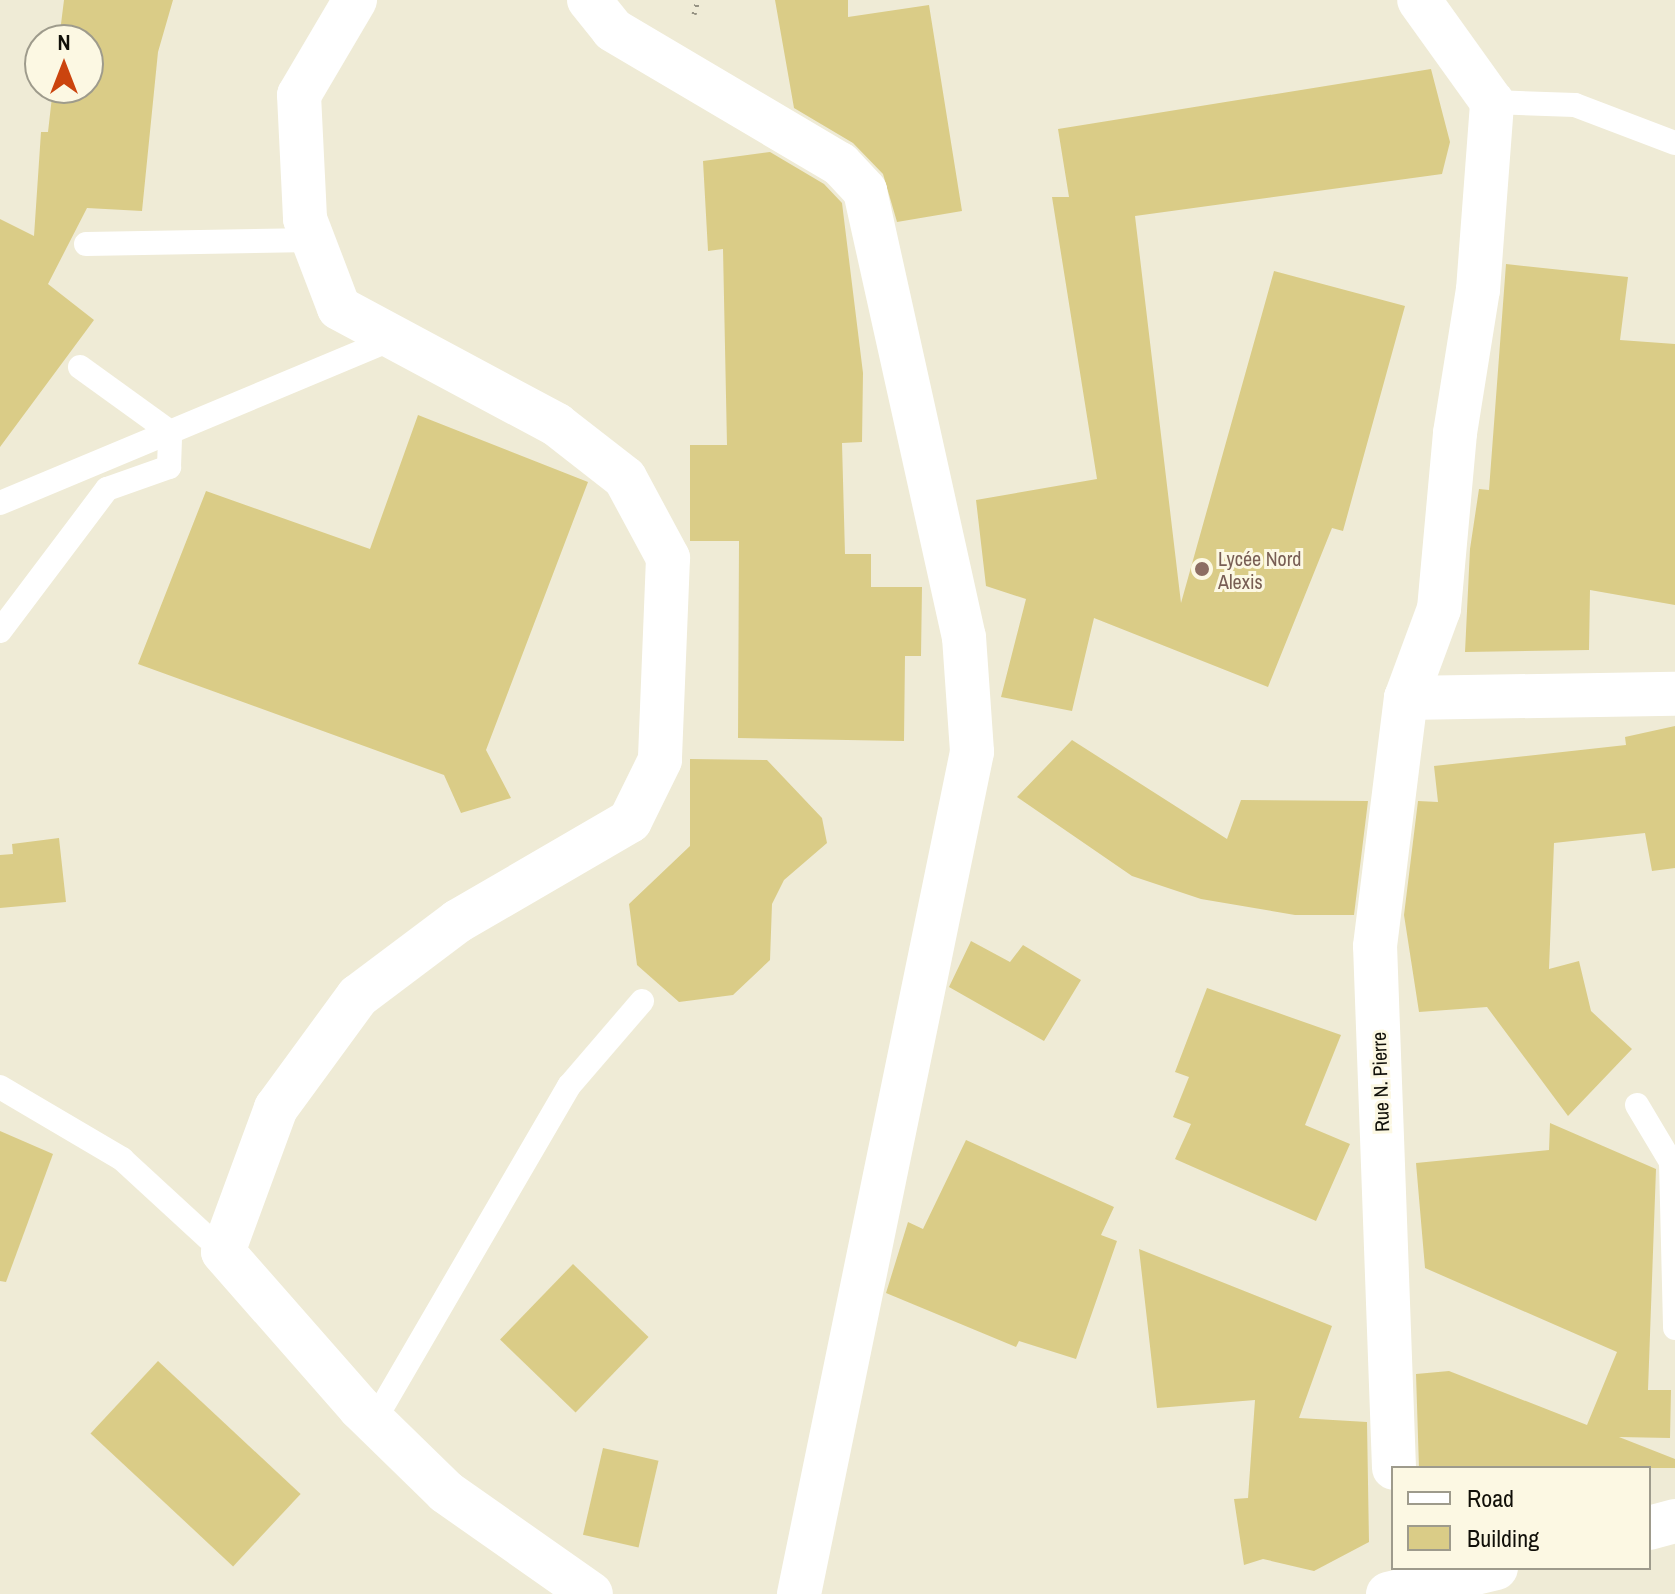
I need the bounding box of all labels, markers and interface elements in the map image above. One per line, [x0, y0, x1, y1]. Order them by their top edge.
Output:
north arrow [24, 24, 104, 104]
text: N [57, 27, 71, 57]
place label: Lycée Nord Alexis [1218, 546, 1301, 593]
marker: Lycée Nord Alexis [1193, 560, 1211, 578]
street label: Rue N. Pierre [1366, 1031, 1394, 1133]
legend [1391, 1466, 1651, 1570]
text: Road [1467, 1482, 1514, 1514]
text: Building [1467, 1522, 1539, 1554]

